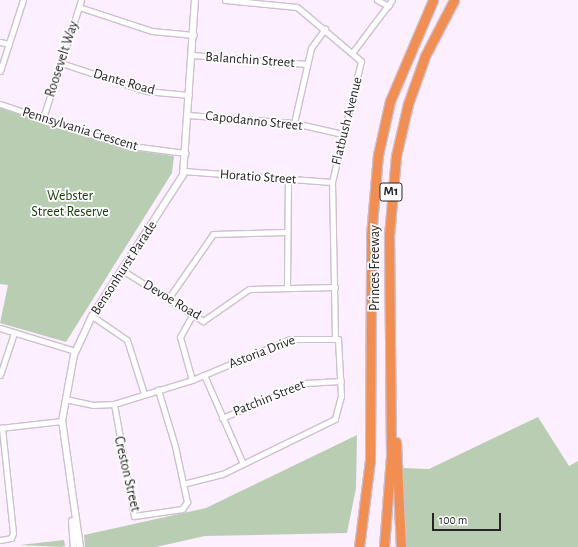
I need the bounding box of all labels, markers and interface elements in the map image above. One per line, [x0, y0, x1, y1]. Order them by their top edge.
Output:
street label: Roosevelt Way [42, 19, 82, 99]
street label: Balanchin Street [205, 48, 295, 72]
street label: Dante Road [91, 65, 157, 99]
street label: Flatbush Avenue [328, 75, 366, 167]
street label: Pennsylvania Crescent [20, 103, 140, 155]
street label: Capodanno Street [205, 108, 303, 134]
street label: Horatio Street [219, 166, 297, 188]
road number: M1 [379, 181, 403, 203]
park label: Webster Street Reserve [31, 188, 109, 220]
street label: Bensonhurst Parade [87, 218, 161, 318]
street label: Princes Freeway [367, 225, 383, 311]
street label: Devoe Road [140, 276, 204, 324]
street label: Astoria Drive [226, 332, 298, 372]
street label: Patchin Street [231, 376, 307, 420]
street label: Creston Street [110, 435, 144, 513]
scale bar [434, 505, 503, 531]
text: 100 m [439, 514, 467, 526]

